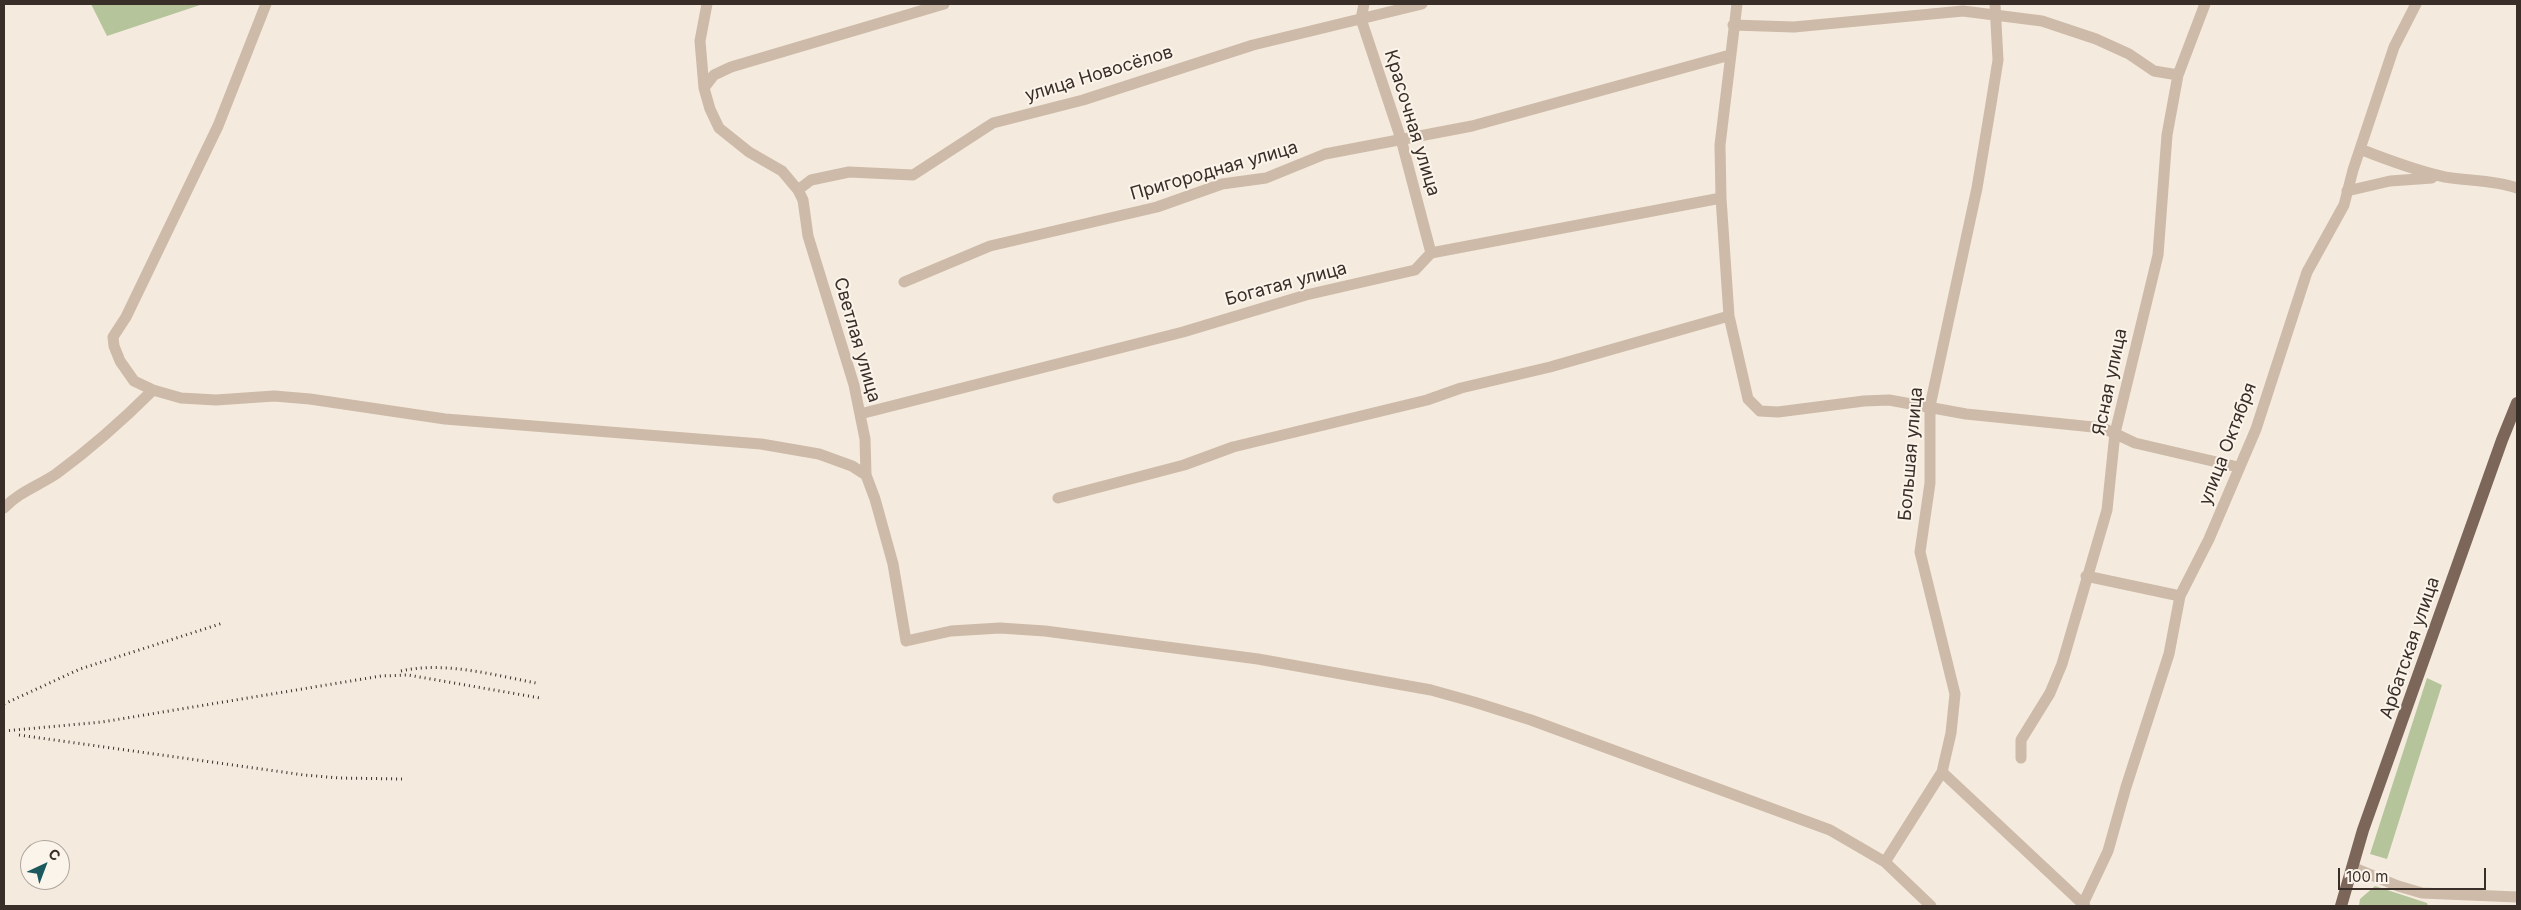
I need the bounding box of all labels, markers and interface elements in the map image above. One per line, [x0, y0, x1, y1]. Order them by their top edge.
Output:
street label: улица Новосёлов [1022, 41, 1176, 107]
street label: Красочная улица [1379, 47, 1445, 199]
street label: Пригородная улица [1128, 137, 1300, 205]
street label: Богатая улица [1223, 257, 1349, 311]
street label: Светлая улица [829, 275, 885, 405]
street label: Ясная улица [2088, 327, 2132, 437]
street label: улица Октября [2195, 380, 2261, 508]
street label: Большая улица [1894, 386, 1928, 522]
street label: Арбатская улица [2376, 574, 2444, 722]
north arrow [20, 840, 70, 890]
text: С [45, 845, 64, 864]
scale bar [2341, 858, 2488, 890]
text: 100 m [2346, 867, 2388, 886]

